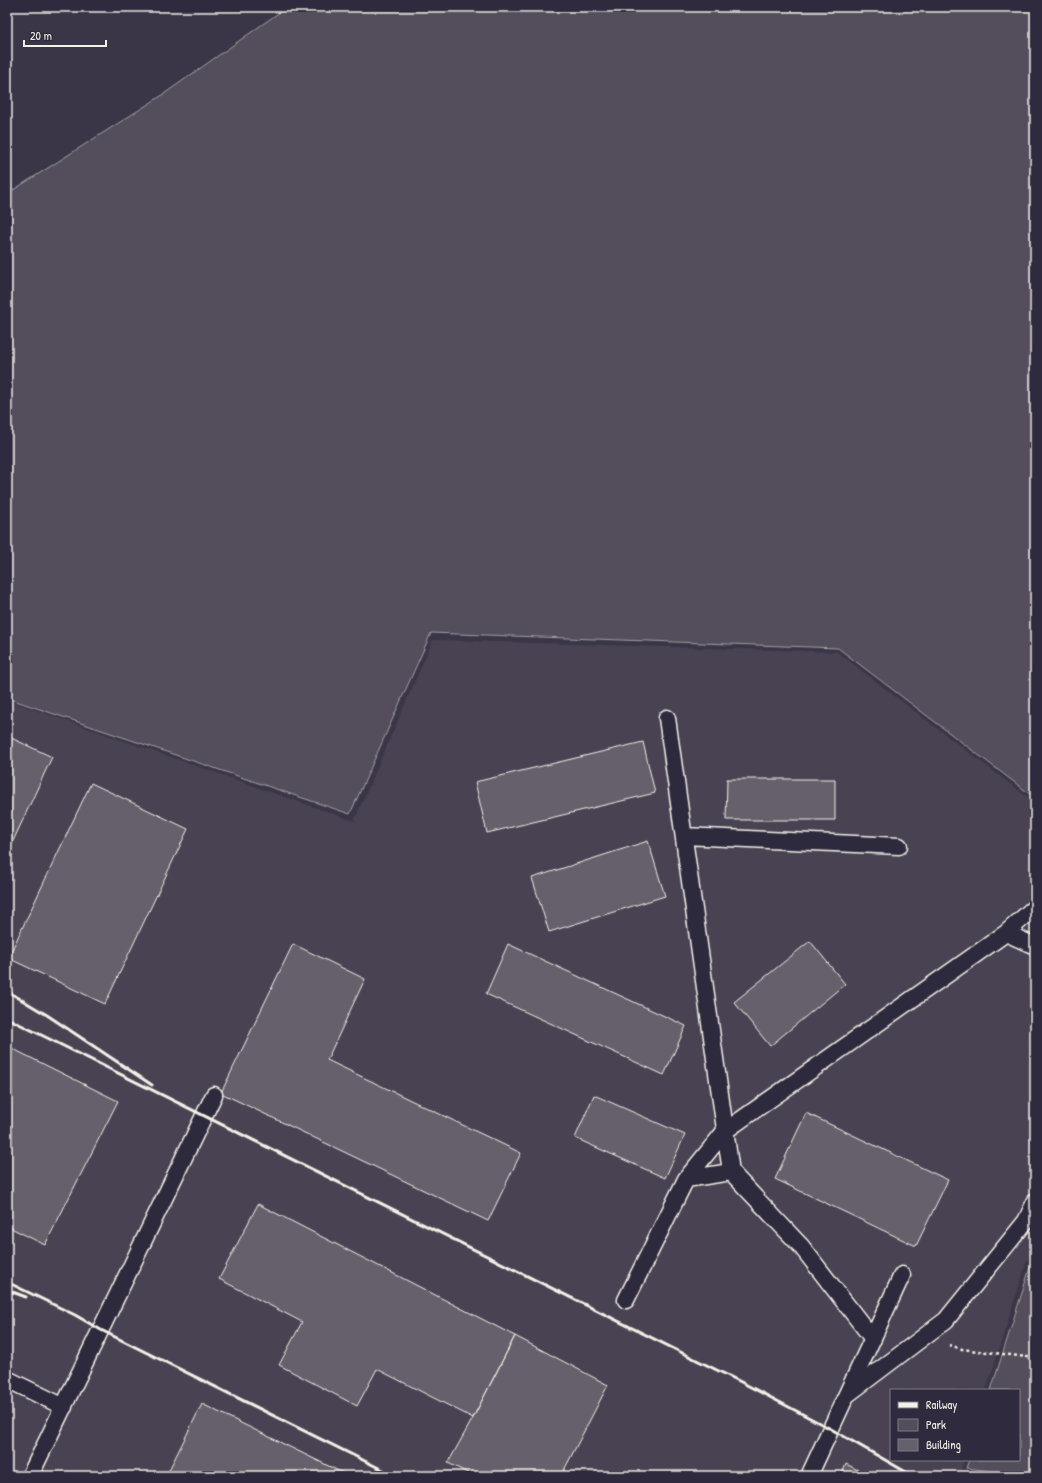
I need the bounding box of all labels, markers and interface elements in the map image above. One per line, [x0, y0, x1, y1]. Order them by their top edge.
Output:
scale bar [24, 22, 106, 48]
text: 20 m [30, 27, 52, 44]
legend [890, 1389, 1020, 1461]
text: Railway [926, 1396, 957, 1413]
text: Park [926, 1416, 946, 1433]
text: Building [926, 1436, 961, 1453]

